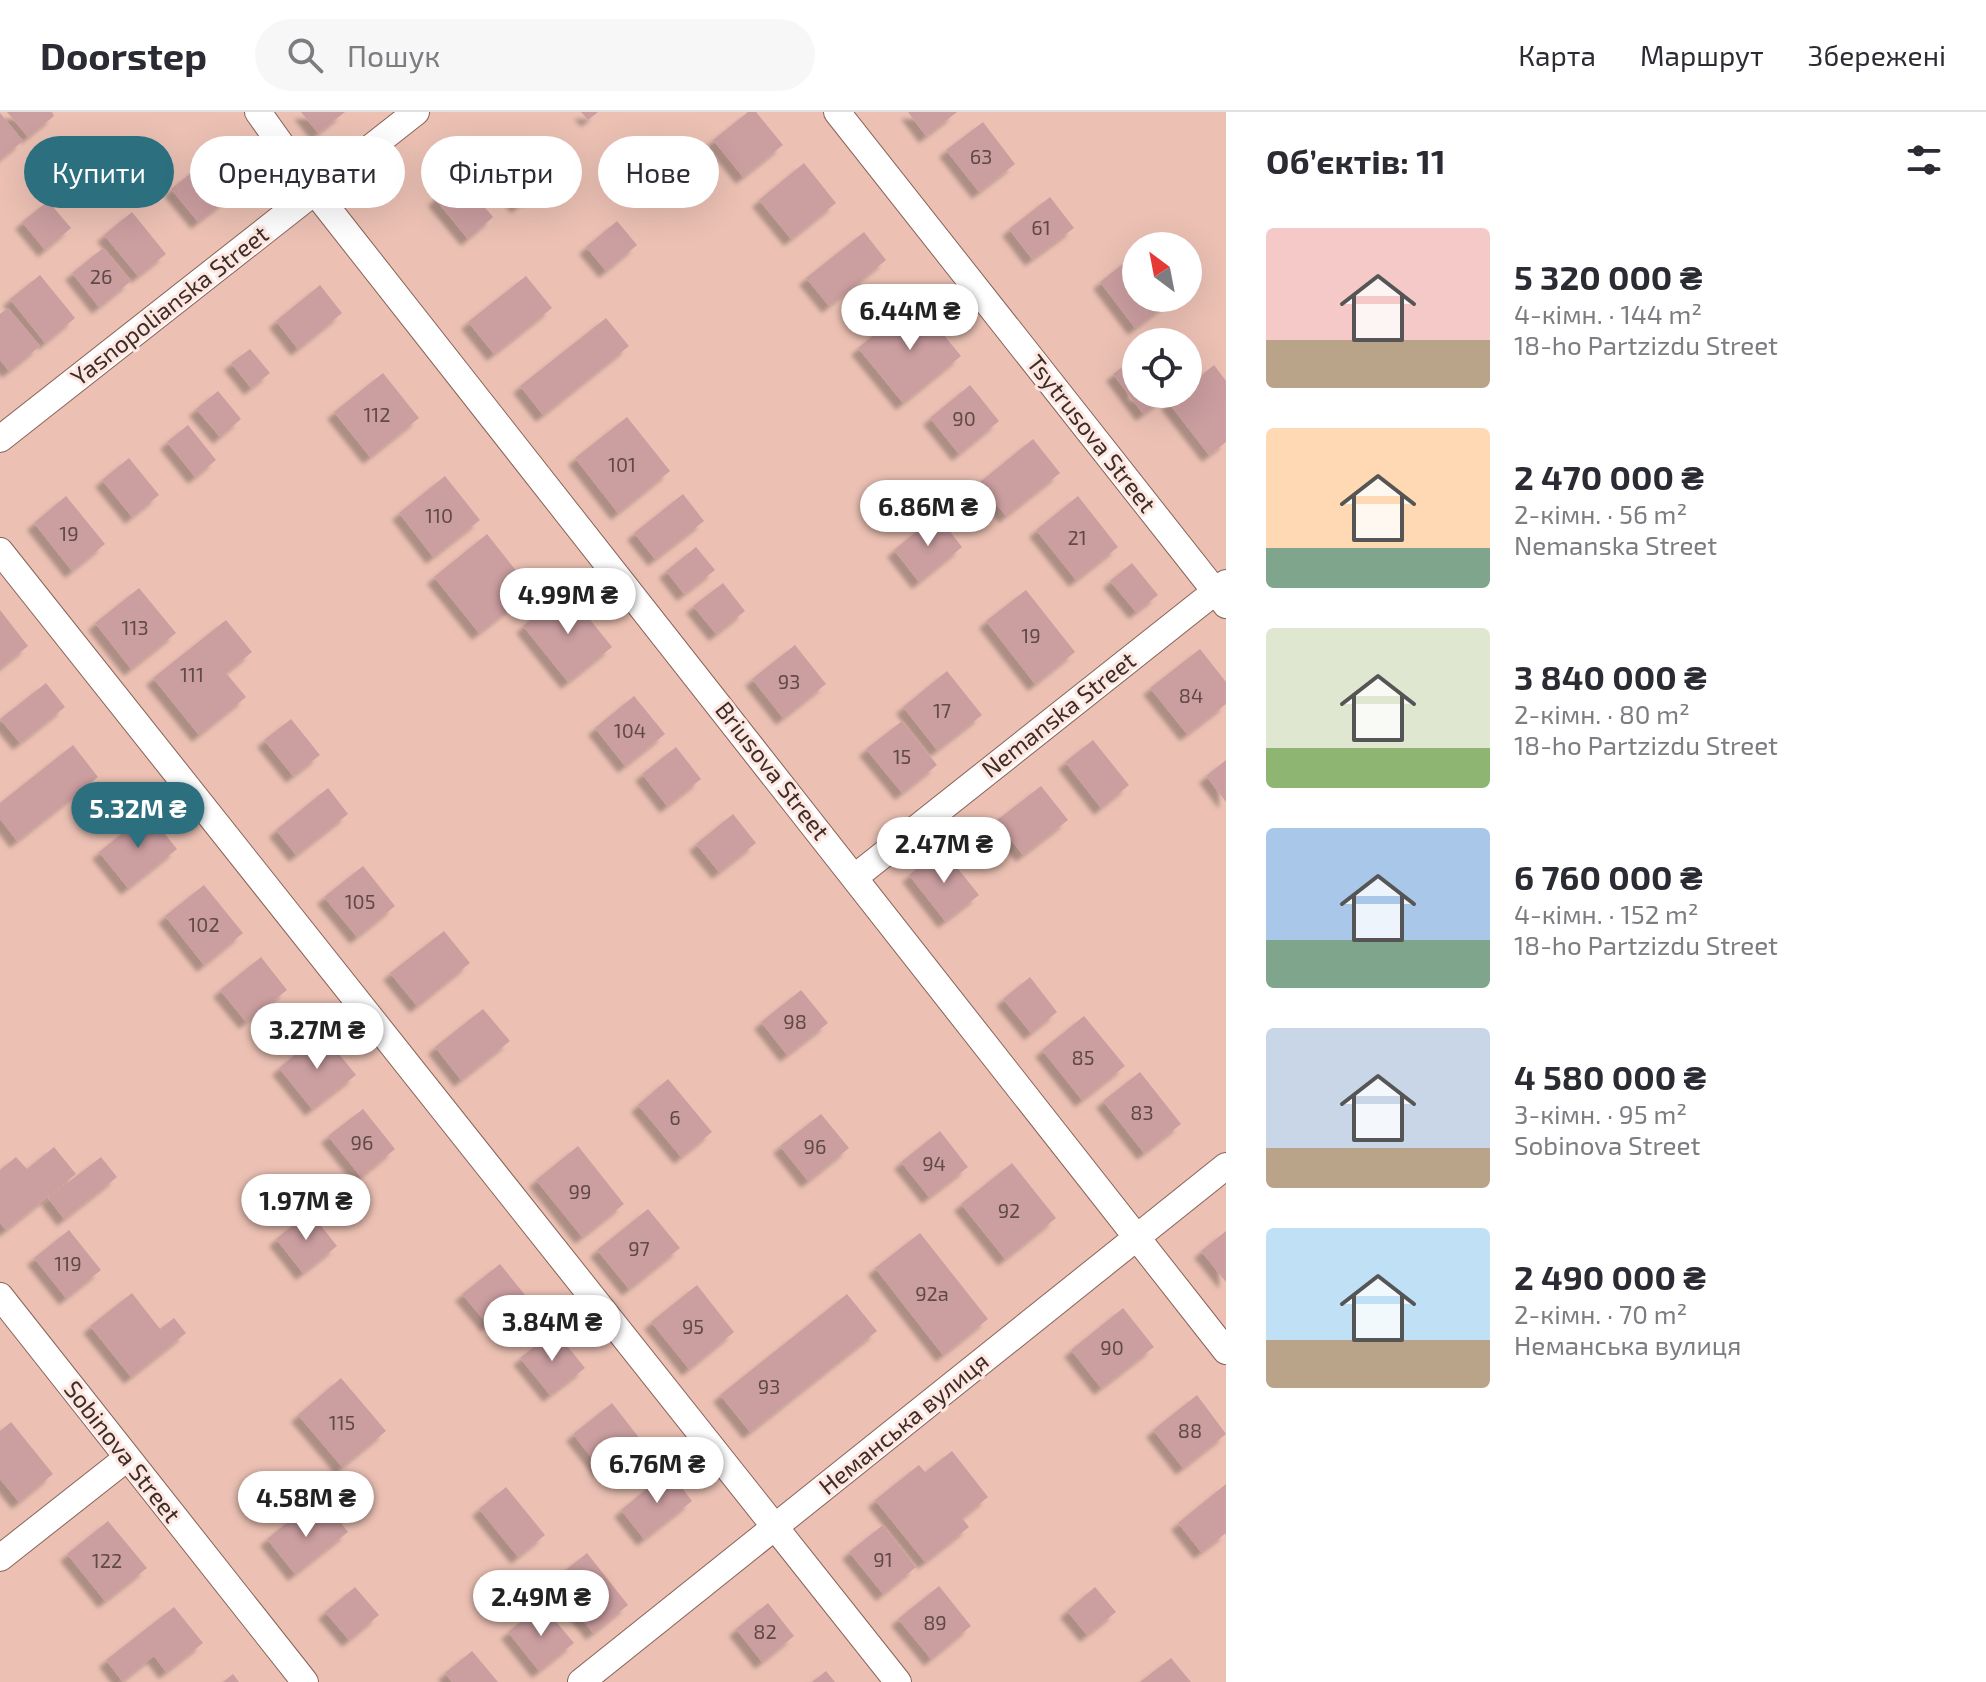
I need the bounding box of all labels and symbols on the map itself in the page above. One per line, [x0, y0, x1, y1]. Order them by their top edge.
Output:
house number: 63 [970, 144, 992, 168]
house number: 61 [1031, 215, 1051, 239]
street label: Yasnopolianska Street [65, 219, 274, 391]
north arrow [1122, 232, 1202, 312]
house number: 26 [90, 264, 112, 288]
pin: 6.44M ₴ [836, 284, 984, 352]
street label: Tsytrusova Street [1022, 348, 1163, 518]
house number: 112 [363, 402, 391, 426]
house number: 90 [952, 406, 976, 430]
house number: 101 [608, 452, 636, 476]
pin: 6.86M ₴ [854, 480, 1002, 548]
house number: 110 [425, 503, 453, 527]
house number: 19 [59, 521, 79, 545]
house number: 21 [1067, 525, 1087, 549]
pin: 4.99M ₴ [494, 568, 642, 636]
house number: 113 [121, 615, 149, 639]
house number: 19 [1021, 623, 1041, 647]
street label: Nemanska Street [975, 645, 1141, 783]
house number: 111 [180, 662, 204, 686]
house number: 93 [778, 669, 800, 693]
house number: 84 [1179, 683, 1203, 707]
street label: Briusova Street [710, 695, 836, 845]
house number: 17 [933, 698, 951, 722]
house number: 104 [614, 718, 646, 742]
house number: 15 [893, 744, 911, 768]
pin: 5.32M ₴ [64, 782, 212, 850]
pin: 2.47M ₴ [870, 817, 1018, 885]
house number: 105 [345, 889, 375, 913]
house number: 102 [188, 912, 220, 936]
pin: 3.27M ₴ [243, 1003, 391, 1071]
house number: 98 [783, 1009, 807, 1033]
house number: 85 [1072, 1045, 1094, 1069]
house number: 83 [1130, 1100, 1154, 1124]
house number: 6 [669, 1105, 681, 1129]
house number: 96 [351, 1130, 373, 1154]
house number: 96 [804, 1134, 826, 1158]
house number: 94 [922, 1151, 946, 1175]
pin: 1.97M ₴ [232, 1174, 380, 1242]
house number: 99 [569, 1179, 591, 1203]
house number: 92 [998, 1198, 1020, 1222]
house number: 97 [628, 1236, 650, 1260]
house number: 119 [54, 1251, 82, 1275]
house number: 92а [915, 1281, 949, 1305]
pin: 3.84M ₴ [478, 1295, 626, 1363]
house number: 95 [682, 1314, 704, 1338]
house number: 90 [1100, 1335, 1124, 1359]
street label: Неманська вулиця [812, 1346, 994, 1501]
street label: Sobinova Street [59, 1374, 188, 1528]
house number: 93 [758, 1374, 780, 1398]
house number: 115 [329, 1410, 355, 1434]
house number: 88 [1178, 1418, 1202, 1442]
pin: 6.76M ₴ [583, 1437, 731, 1505]
pin: 4.58M ₴ [232, 1471, 380, 1539]
house number: 91 [873, 1547, 893, 1571]
house number: 122 [92, 1548, 122, 1572]
pin: 2.49M ₴ [467, 1570, 615, 1638]
house number: 89 [923, 1610, 947, 1634]
house number: 82 [753, 1619, 777, 1643]

